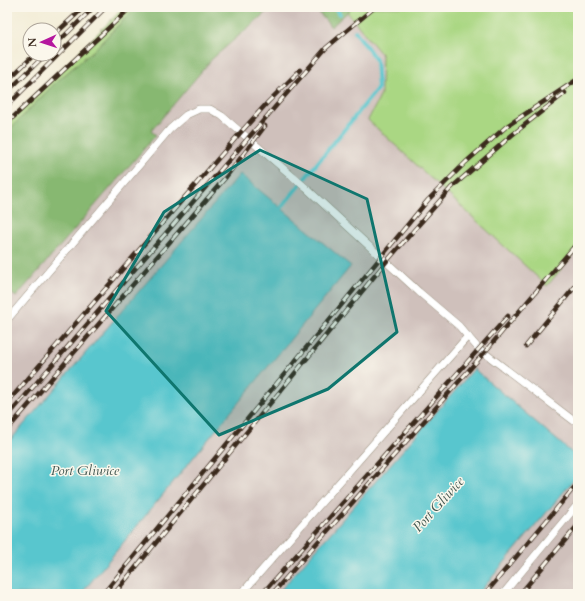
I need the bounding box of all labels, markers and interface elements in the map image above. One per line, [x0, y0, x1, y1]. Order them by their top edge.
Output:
north arrow [22, 22, 62, 62]
text: N [25, 37, 40, 48]
water label: Port Gliwice [51, 461, 120, 480]
water label: Port Gliwice [408, 472, 469, 536]

